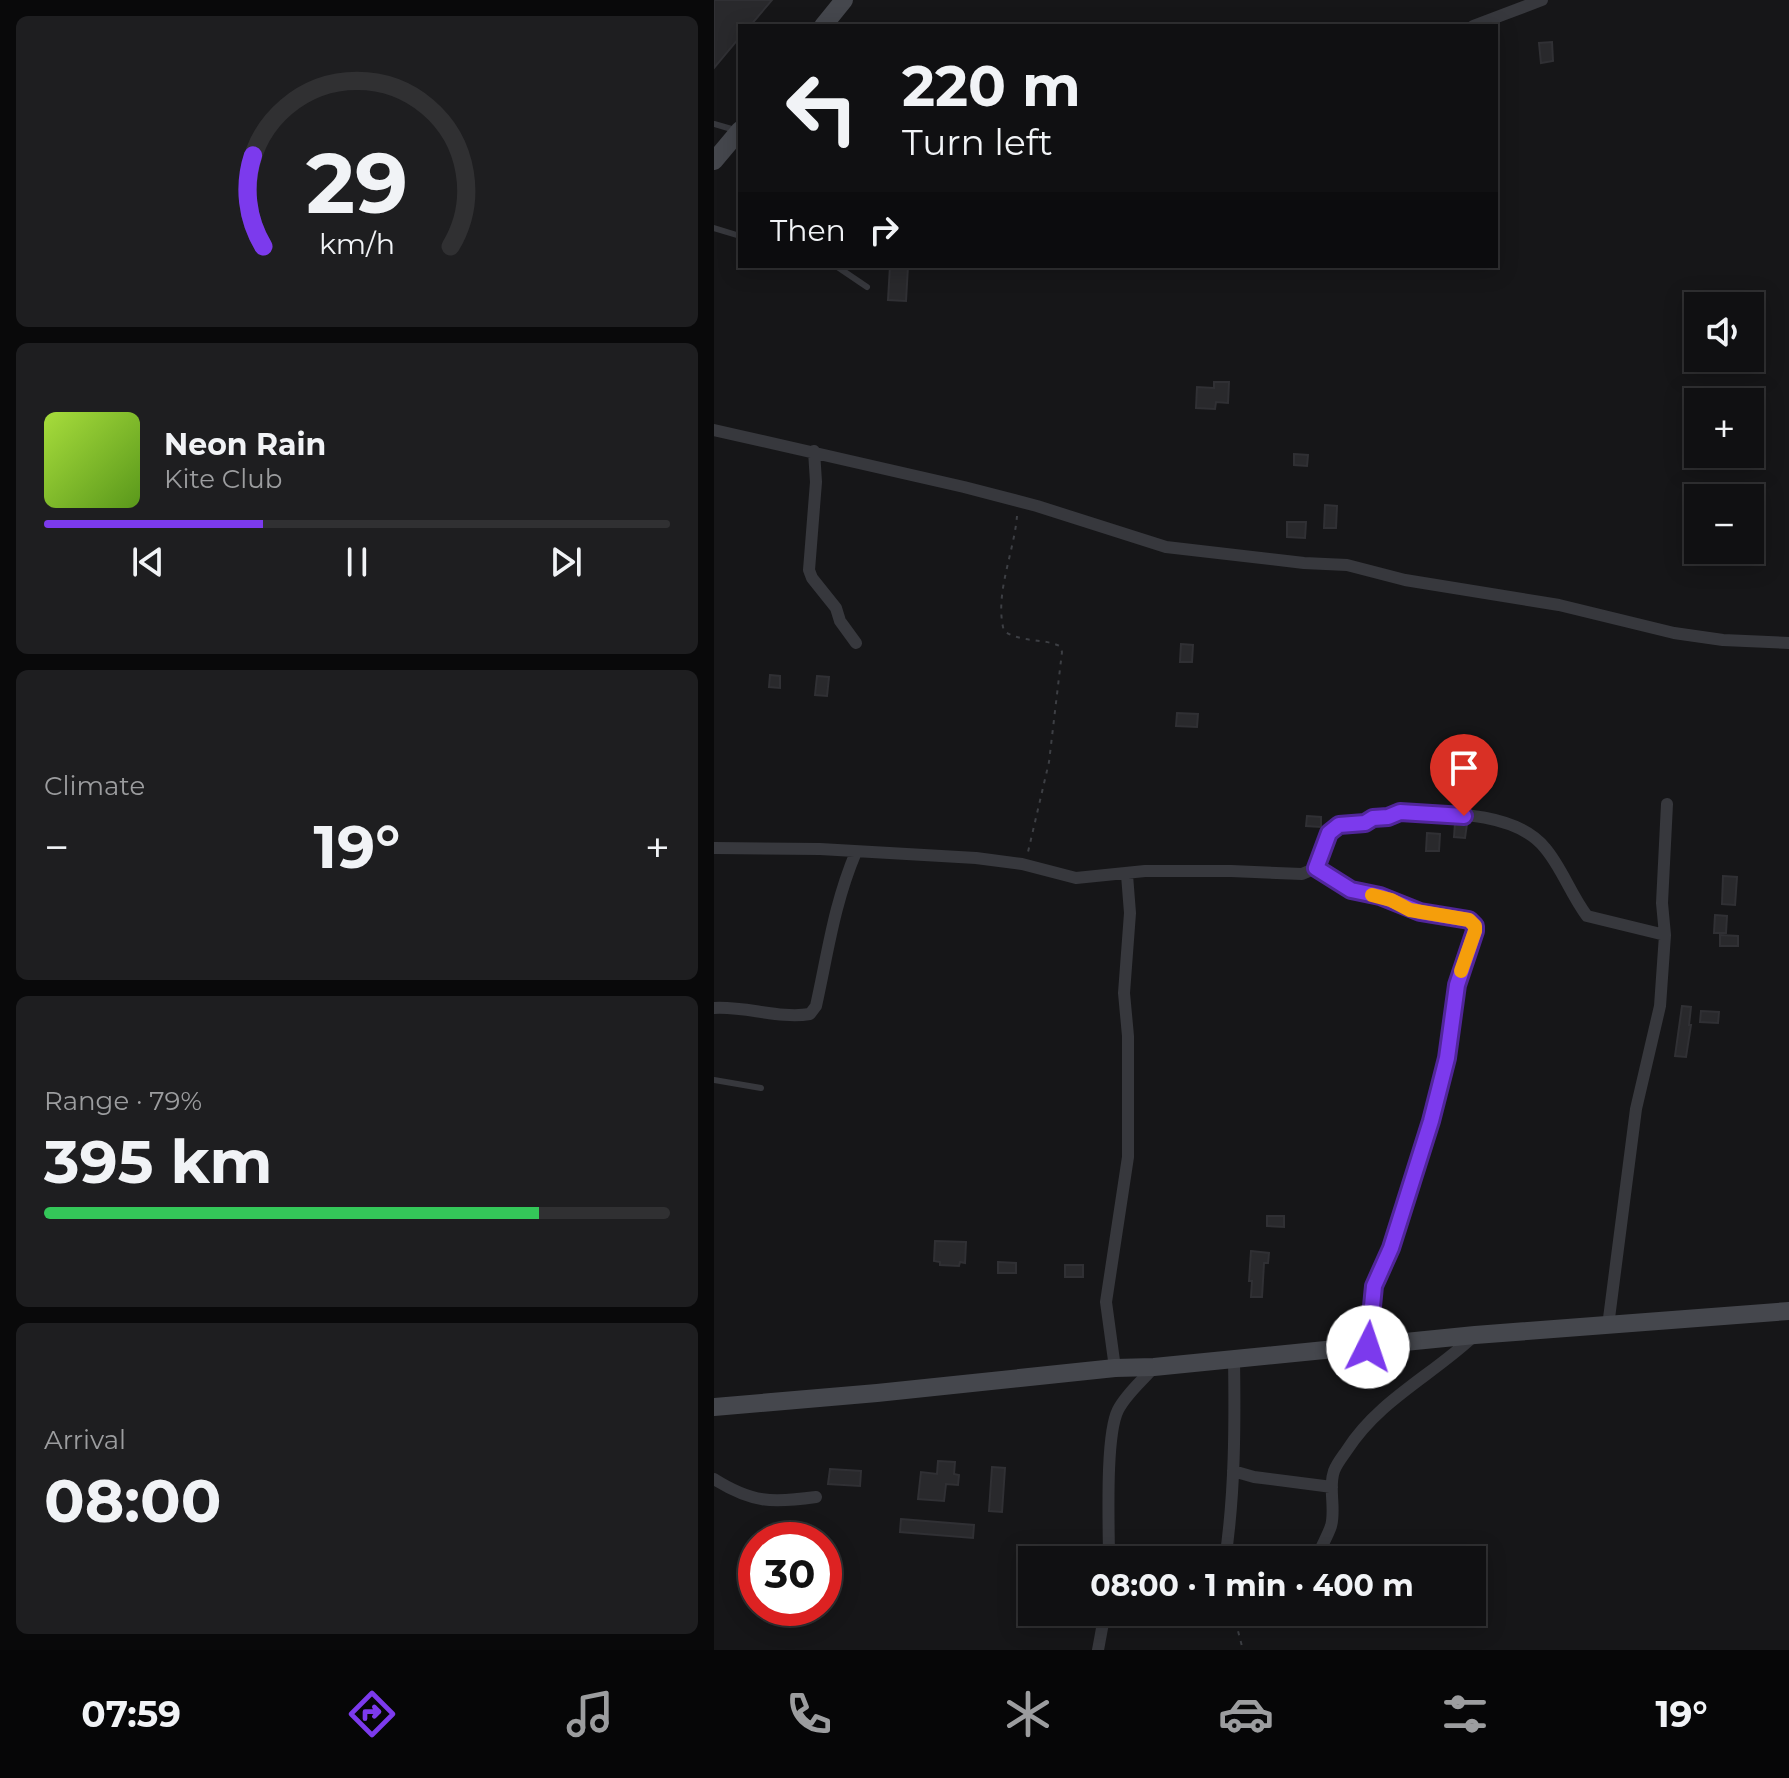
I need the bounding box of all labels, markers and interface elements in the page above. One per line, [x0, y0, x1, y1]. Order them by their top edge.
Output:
text: 220 m [902, 52, 1081, 120]
icon: left [770, 56, 874, 160]
text: Turn left [902, 120, 1053, 164]
text: 29 [306, 132, 408, 234]
icon: right [862, 208, 906, 252]
text: Then [770, 212, 846, 249]
text: km/h [319, 227, 395, 262]
map controls [1684, 292, 1764, 564]
button: sound [1684, 292, 1764, 372]
button: + [1684, 388, 1764, 468]
text: Neon Rain [164, 426, 326, 463]
text: Kite Club [164, 463, 282, 495]
button: − [1684, 484, 1764, 564]
icon: previous [126, 540, 170, 584]
icon: pause [335, 540, 379, 584]
icon: next [544, 540, 588, 584]
pin [1430, 734, 1498, 816]
icon: arrive [1442, 746, 1486, 790]
text: Climate [44, 770, 145, 802]
text: 19° [314, 810, 400, 883]
text: − [44, 820, 69, 874]
text: + [645, 820, 670, 874]
text: Range · 79% [44, 1085, 202, 1117]
text: 395 km [44, 1125, 272, 1198]
position arrow [1326, 1305, 1410, 1389]
text: Arrival [44, 1424, 126, 1456]
text: 08:00 [44, 1464, 222, 1537]
speed limit sign: 30 [738, 1522, 842, 1626]
text: 08:00 · 1 min · 400 m [1090, 1567, 1414, 1604]
icon: directions [344, 1686, 400, 1742]
icon: music [562, 1686, 618, 1742]
icon: phone [781, 1686, 837, 1742]
icon: climate [1000, 1686, 1056, 1742]
icon: car [1218, 1686, 1274, 1742]
icon: filters [1437, 1686, 1493, 1742]
text: 07:59 [81, 1692, 181, 1736]
text: 19° [1656, 1692, 1708, 1736]

